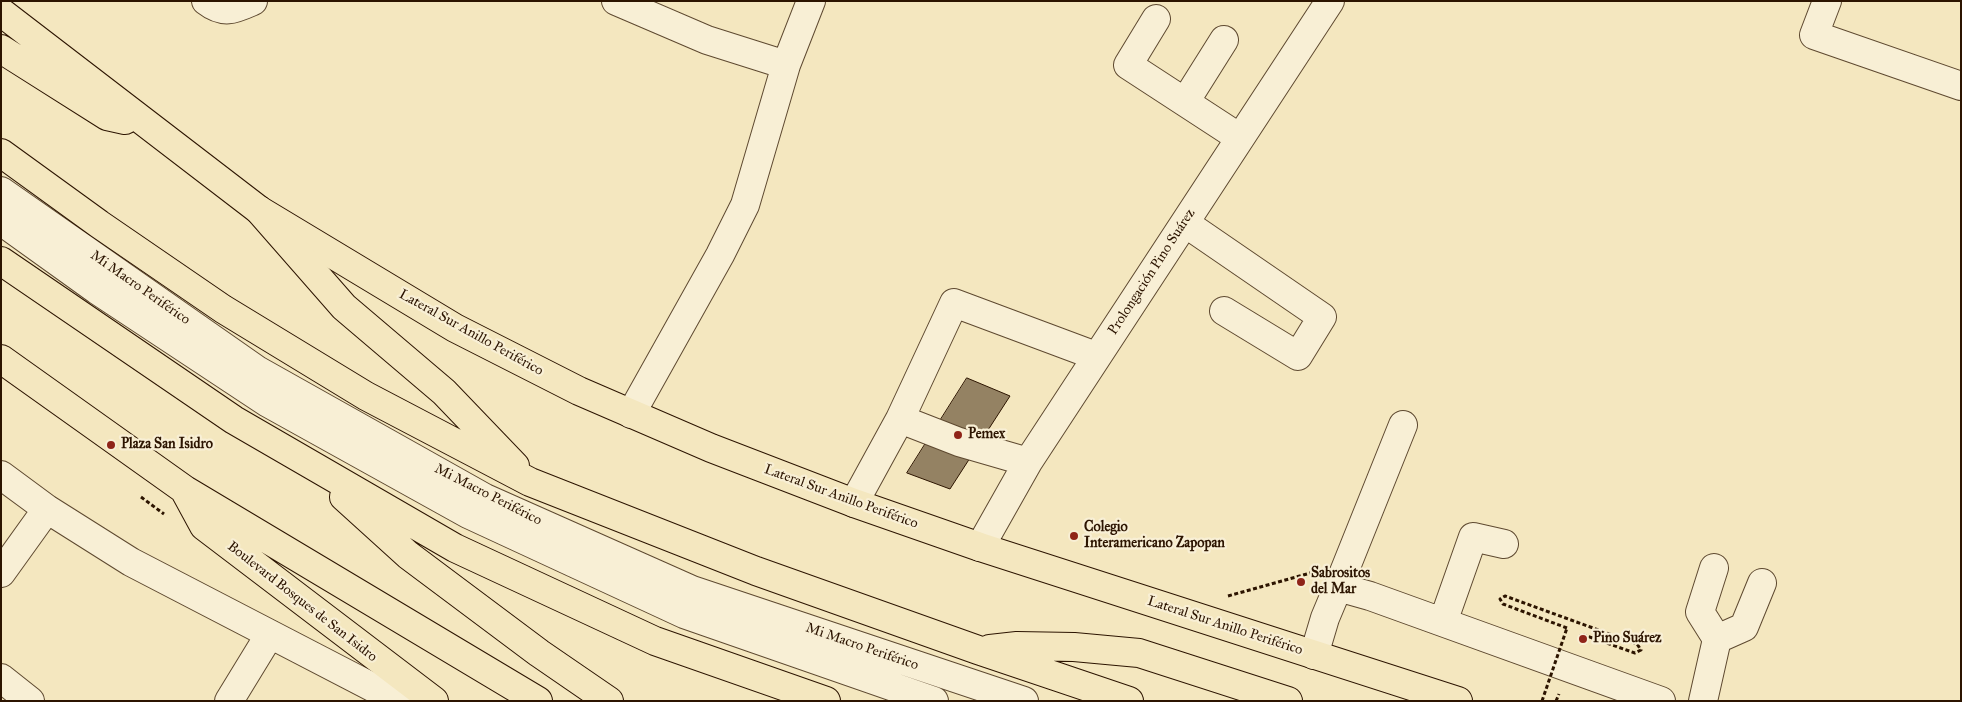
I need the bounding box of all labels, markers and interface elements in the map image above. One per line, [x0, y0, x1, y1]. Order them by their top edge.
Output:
street label: Prolongación Pino Suárez [1105, 206, 1199, 338]
street label: Mi Macro Periférico [87, 247, 193, 329]
street label: Lateral Sur Anillo Periférico [396, 286, 546, 380]
place label: Pemex [968, 427, 1005, 443]
marker: Pemex [952, 429, 964, 441]
place label: Plaza San Isidro [121, 437, 213, 453]
marker: Plaza San Isidro [105, 439, 117, 451]
street label: Mi Macro Periférico [432, 461, 544, 529]
street label: Lateral Sur Anillo Periférico [762, 461, 920, 533]
place label: Colegio Interamericano Zapopan [1084, 520, 1225, 552]
marker: Colegio Interamericano Zapopan [1068, 530, 1080, 542]
street label: Boulevard Bosques de San Isidro [224, 538, 380, 666]
place label: Sabrositos del Mar [1311, 566, 1370, 598]
marker: Sabrositos del Mar [1295, 576, 1307, 588]
street label: Lateral Sur Anillo Periférico [1145, 593, 1305, 659]
street label: Mi Macro Periférico [803, 620, 921, 674]
place label: Pino Suárez [1593, 631, 1661, 647]
marker: Pino Suárez [1577, 633, 1589, 645]

